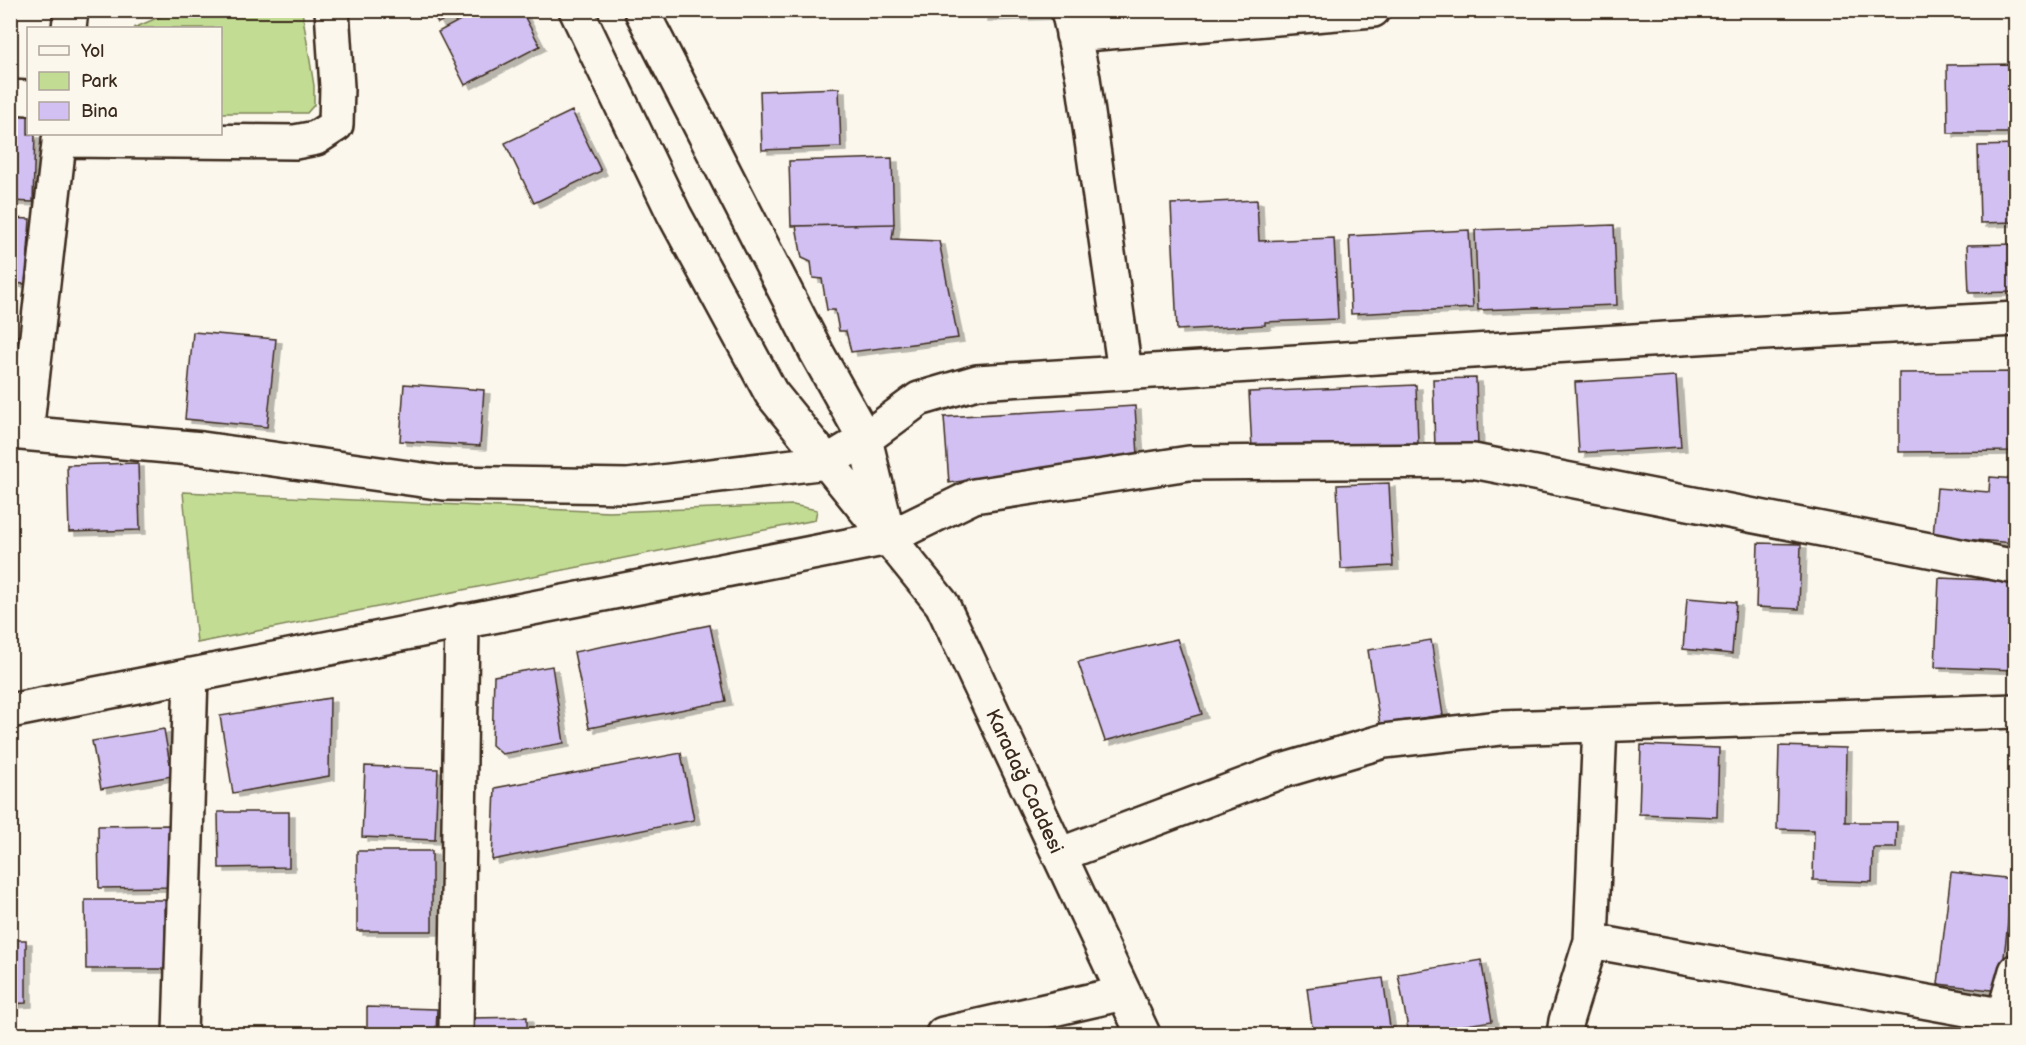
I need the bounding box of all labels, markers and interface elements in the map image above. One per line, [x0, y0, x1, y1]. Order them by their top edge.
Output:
legend [27, 27, 222, 135]
text: Yol [80, 41, 104, 62]
text: Park [81, 71, 117, 92]
text: Bina [81, 101, 118, 122]
street label: Karadağ Caddesi [980, 705, 1068, 858]

